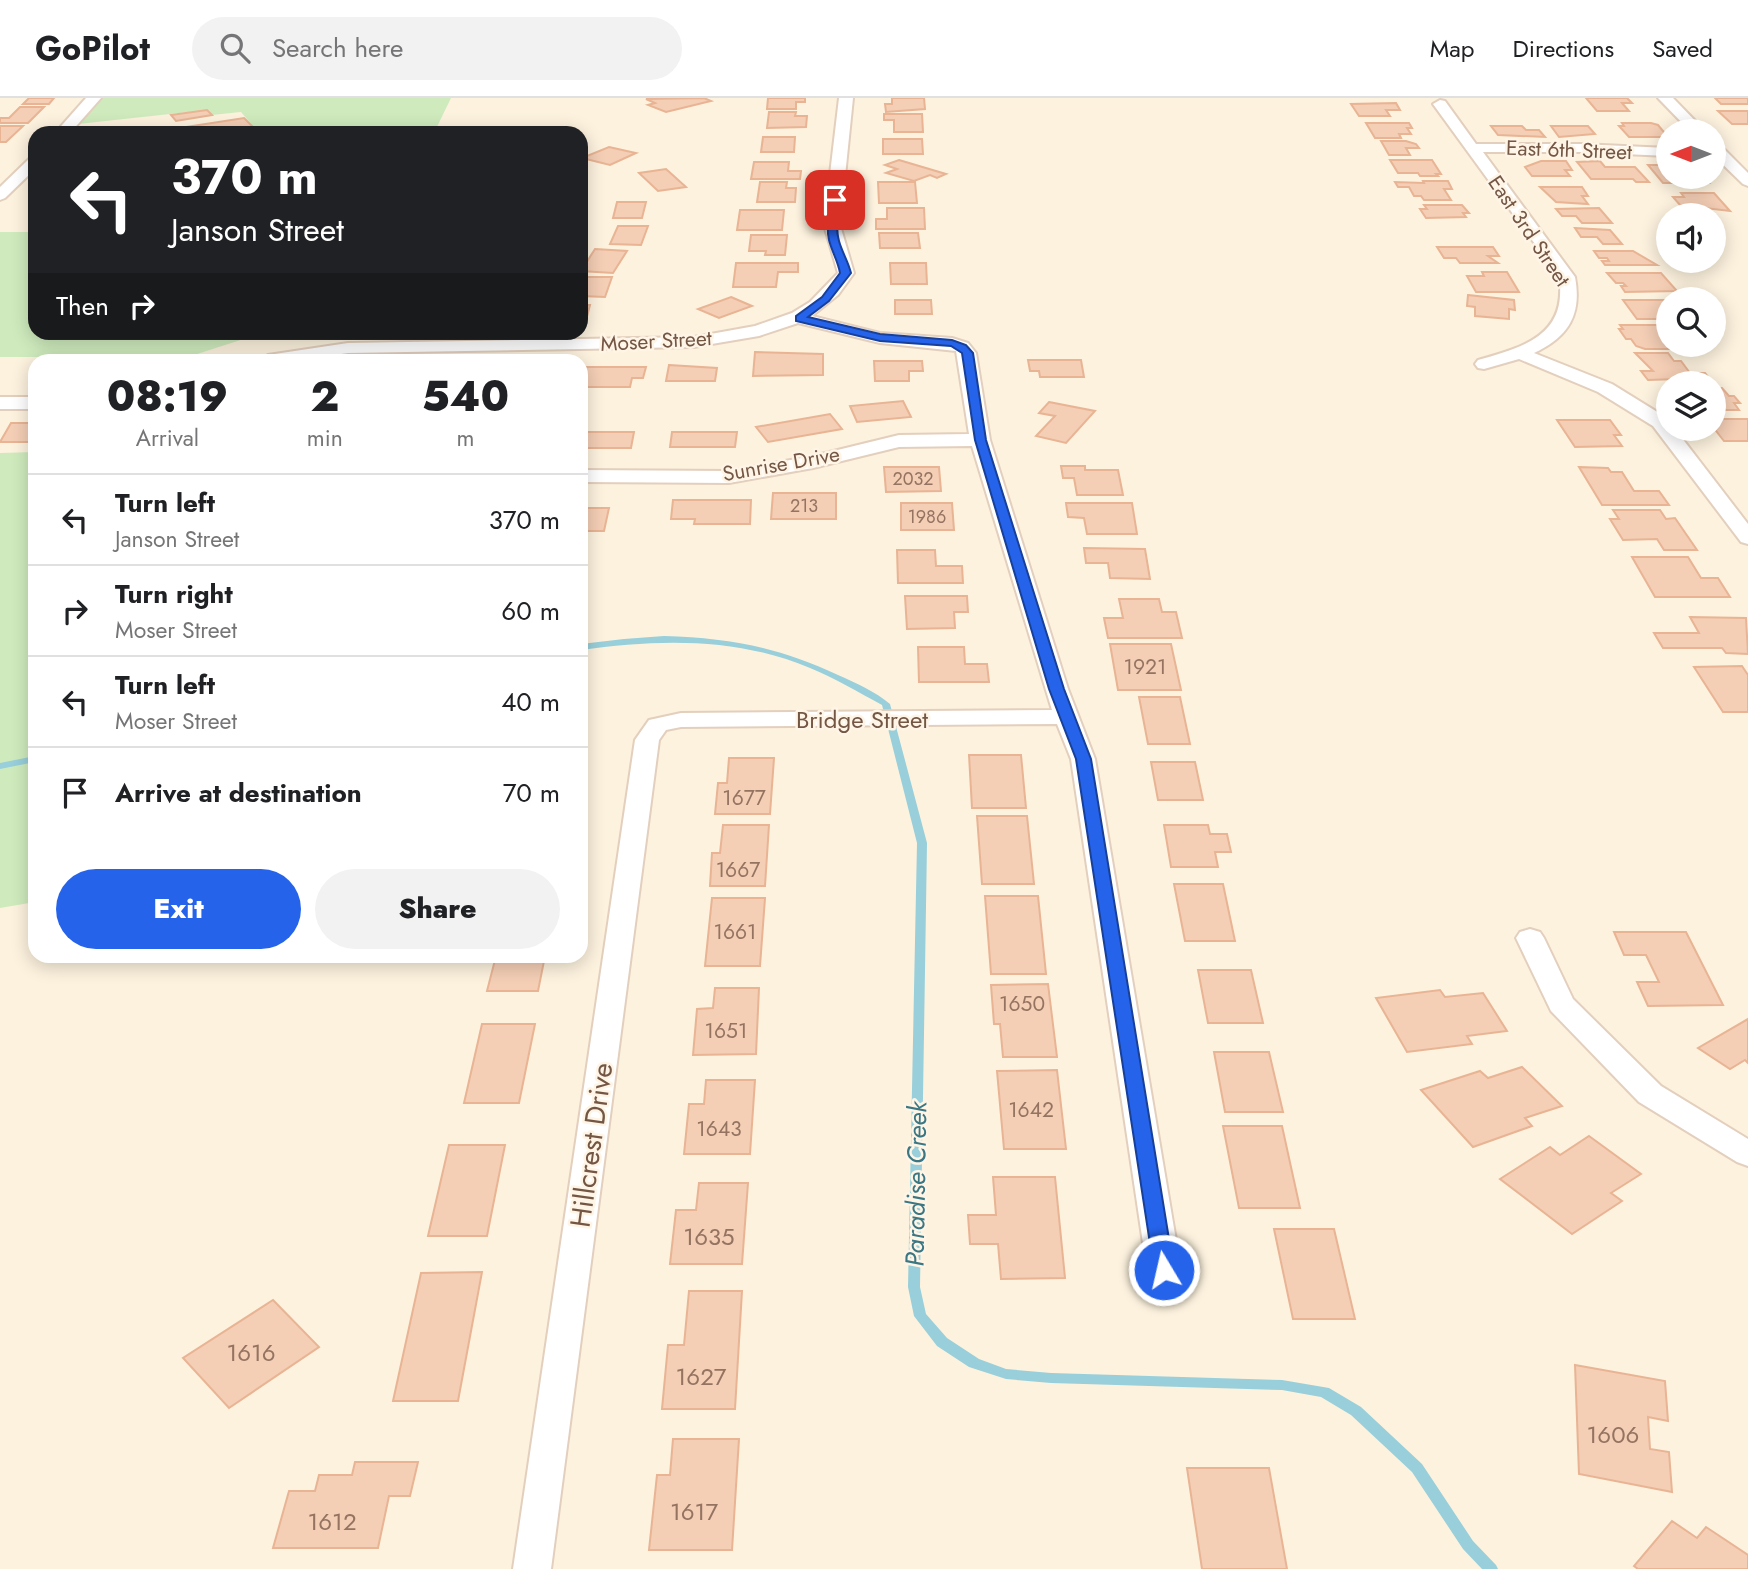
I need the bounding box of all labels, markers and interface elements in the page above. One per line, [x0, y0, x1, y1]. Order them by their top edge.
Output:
search box [192, 17, 682, 80]
text: GoPilot [35, 25, 150, 72]
icon: search [216, 29, 254, 67]
text: Search here [272, 29, 403, 67]
text: Map [1430, 31, 1475, 66]
text: Directions [1513, 31, 1614, 66]
text: Saved [1652, 31, 1713, 66]
north arrow [1656, 119, 1726, 189]
map controls [1656, 119, 1726, 441]
street label: East 6th Street [1505, 133, 1633, 167]
text: 370 m [171, 142, 318, 212]
icon: left [56, 154, 147, 245]
street label: East 3rd Street [1481, 169, 1577, 293]
pin [805, 170, 865, 230]
icon: arrive [816, 181, 854, 219]
button: sound [1656, 203, 1726, 273]
text: Janson Street [171, 207, 344, 253]
text: Then [56, 287, 109, 325]
icon: right [123, 287, 161, 325]
button: search [1656, 287, 1726, 357]
street label: Moser Street [600, 323, 712, 359]
text: 08:19 [107, 366, 228, 427]
text: 2 [311, 366, 339, 427]
text: 540 [422, 366, 509, 427]
button: layers [1656, 371, 1726, 441]
text: Arrival [136, 421, 199, 455]
text: min [307, 421, 343, 455]
text: m [456, 421, 474, 455]
street label: Sunrise Drive [720, 439, 842, 489]
house number: 2032 [892, 466, 934, 492]
text: Turn left [115, 484, 215, 522]
house number: 213 [790, 493, 818, 519]
icon: left [56, 501, 94, 539]
text: 370 m [489, 501, 560, 539]
house number: 1986 [908, 504, 946, 530]
text: Janson Street [115, 522, 239, 556]
text: Turn right [115, 575, 233, 613]
icon: right [56, 592, 94, 630]
text: 60 m [501, 592, 560, 630]
text: Moser Street [115, 613, 237, 647]
house number: 1921 [1124, 652, 1166, 682]
text: Turn left [115, 666, 215, 704]
icon: left [56, 683, 94, 721]
text: 40 m [501, 683, 560, 721]
street label: Bridge Street [796, 702, 928, 737]
text: Moser Street [115, 704, 237, 738]
icon: arrive [56, 774, 94, 812]
text: Arrive at destination [115, 774, 362, 812]
text: 70 m [503, 774, 560, 812]
house number: 1677 [722, 783, 766, 813]
house number: 1667 [716, 855, 760, 885]
button: Exit [56, 869, 301, 949]
button: Share [315, 869, 560, 949]
house number: 1661 [713, 917, 757, 947]
house number: 1650 [999, 989, 1045, 1019]
house number: 1651 [705, 1016, 747, 1046]
street label: Hillcrest Drive [560, 1060, 623, 1230]
house number: 1642 [1008, 1095, 1054, 1125]
water label: Paradise Creek [896, 1099, 936, 1267]
house number: 1643 [696, 1114, 742, 1144]
house number: 1635 [683, 1219, 735, 1254]
position arrow [1127, 1233, 1201, 1307]
house number: 1616 [226, 1335, 276, 1370]
house number: 1627 [676, 1359, 727, 1394]
house number: 1606 [1587, 1417, 1639, 1452]
house number: 1617 [670, 1494, 718, 1529]
house number: 1612 [307, 1504, 357, 1539]

